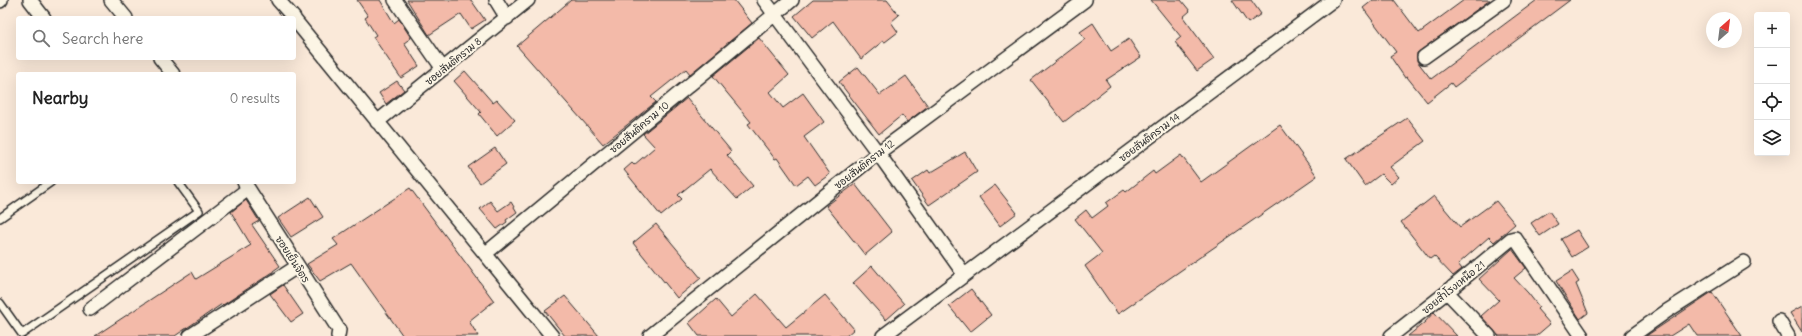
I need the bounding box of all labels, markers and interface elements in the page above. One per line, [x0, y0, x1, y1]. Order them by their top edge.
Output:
north arrow [1706, 12, 1742, 48]
map controls [1754, 12, 1790, 156]
button: + [1754, 12, 1790, 48]
search box [16, 16, 296, 60]
icon: search [30, 27, 52, 49]
text: Search here [62, 29, 143, 48]
street label: ซอยสันติคราม 8 [422, 34, 484, 88]
button: − [1754, 48, 1790, 84]
button: locate [1754, 84, 1790, 120]
text: Nearby [32, 87, 88, 109]
text: 0 results [230, 90, 280, 107]
street label: ซอยสันติคราม 10 [607, 99, 672, 156]
street label: ซอยสันติคราม 14 [1116, 110, 1183, 165]
button: layers [1754, 120, 1790, 156]
street label: ซอยสันติคราม 12 [832, 137, 897, 192]
street label: ซอยเย็นจิตร [273, 233, 313, 285]
street label: ซอยสำโรงเหนือ 21 [1419, 258, 1487, 317]

